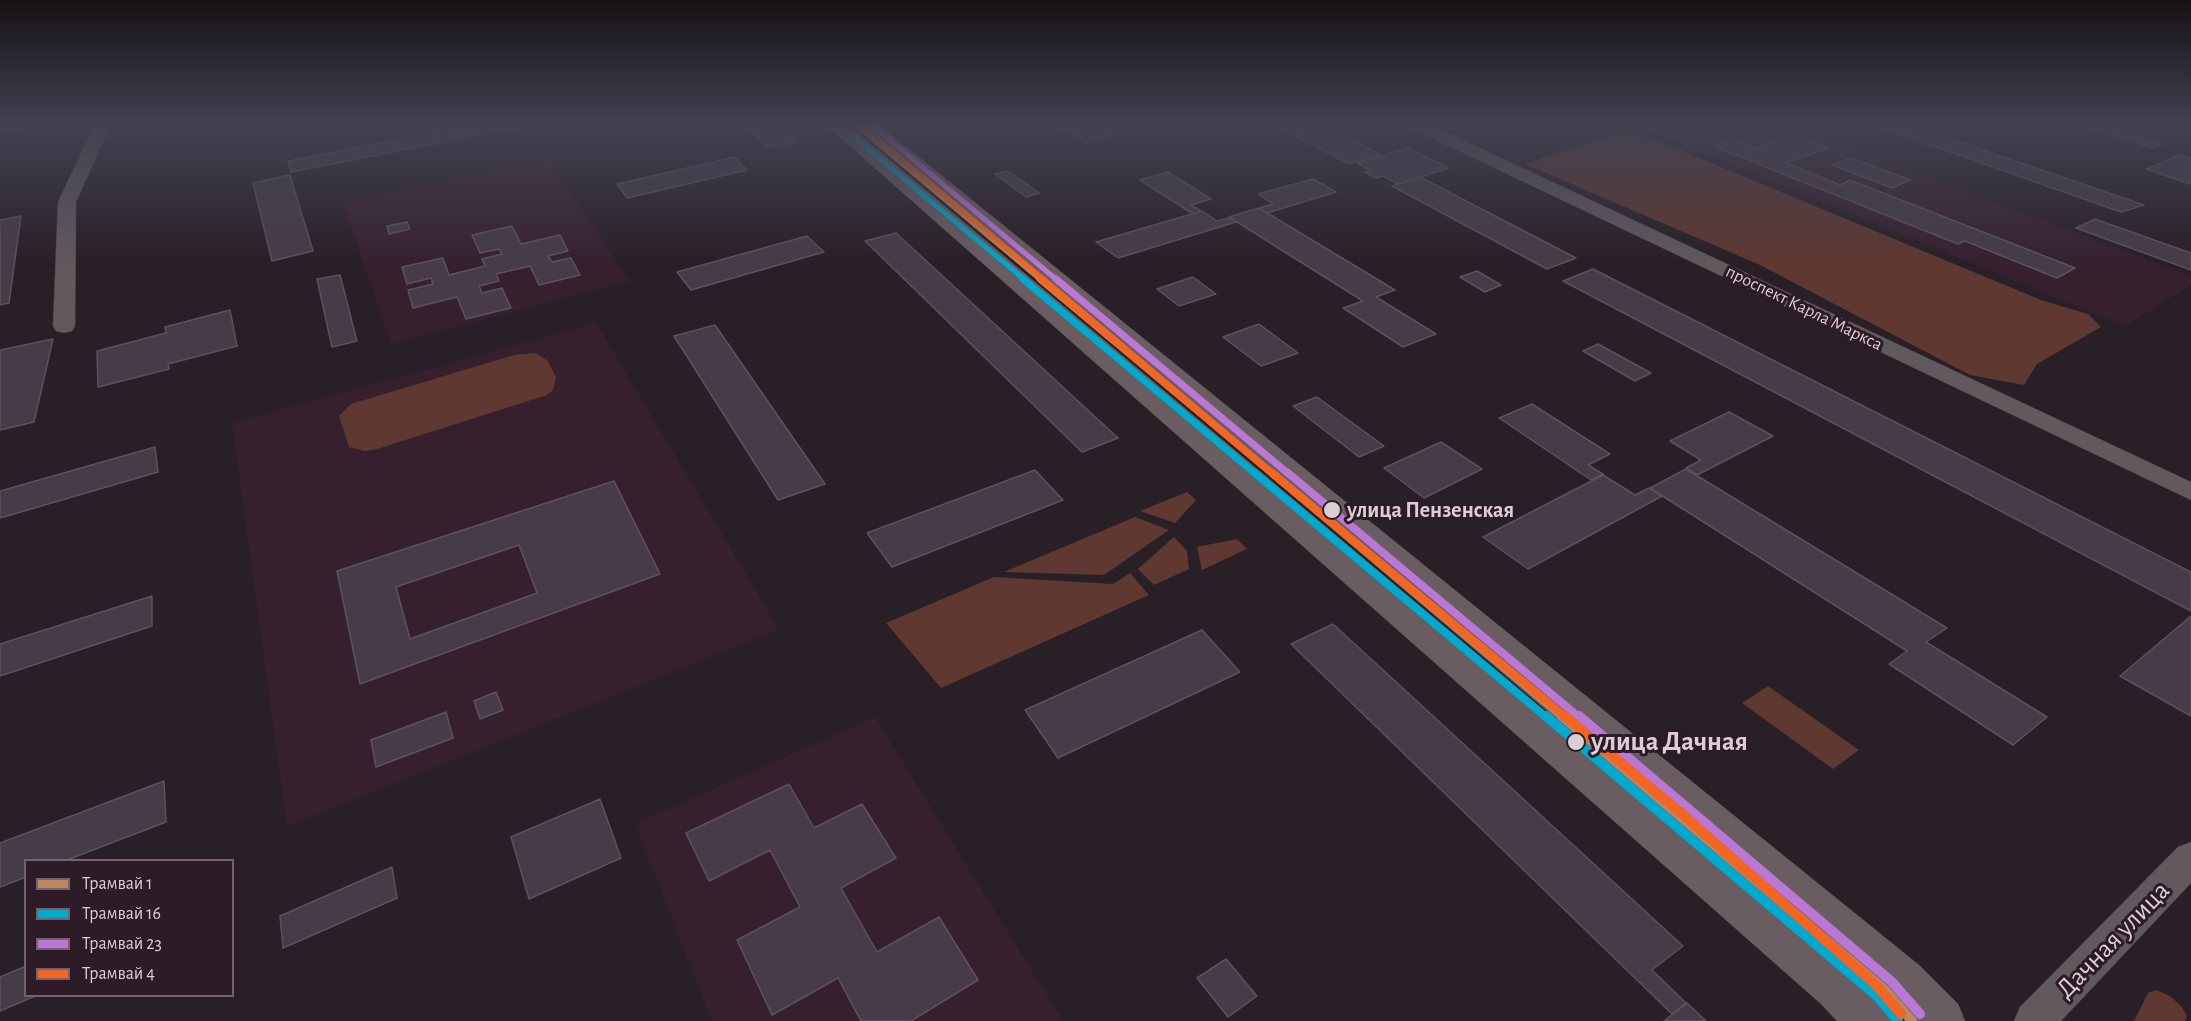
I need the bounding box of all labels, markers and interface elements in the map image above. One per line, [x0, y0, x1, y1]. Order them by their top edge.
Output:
street label: проспект Карла Маркса [1722, 261, 1886, 355]
place label: улица Пензенская [1347, 497, 1514, 523]
marker: улица Пензенская [1322, 500, 1342, 520]
place label: улица Дачная [1591, 726, 1748, 758]
marker: улица Дачная [1566, 732, 1586, 752]
legend [24, 859, 234, 997]
text: Трамвай 1 [82, 875, 153, 893]
street label: Дачная улица [2049, 875, 2177, 1005]
text: Трамвай 16 [82, 905, 161, 923]
text: Трамвай 23 [82, 935, 162, 953]
text: Трамвай 4 [82, 965, 155, 983]

